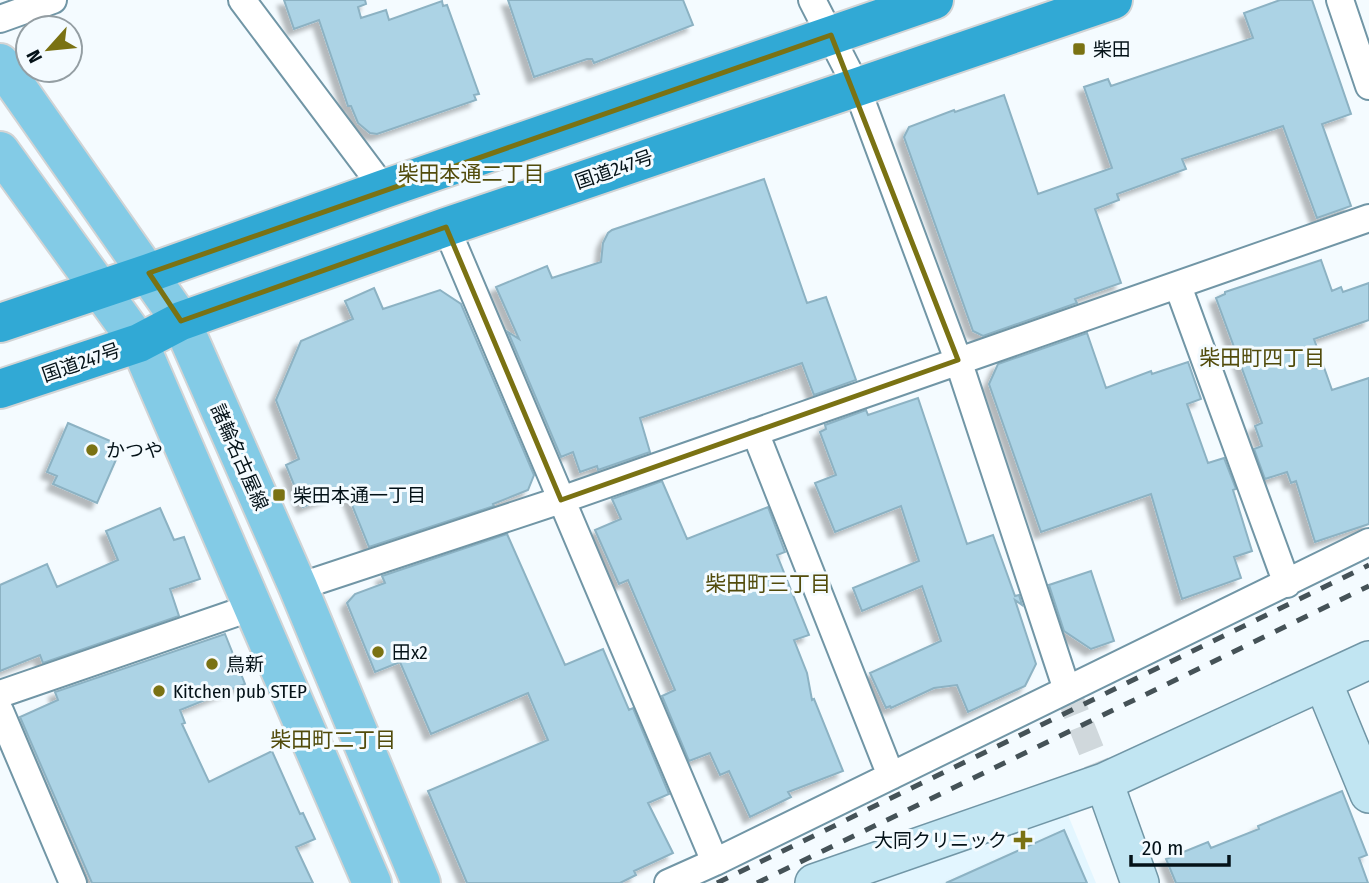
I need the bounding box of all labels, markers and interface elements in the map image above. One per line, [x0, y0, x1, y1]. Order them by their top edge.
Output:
north arrow [14, 14, 84, 84]
place label: 柴田 [1093, 38, 1131, 61]
marker: 柴田 [1071, 41, 1087, 57]
text: N [21, 46, 47, 67]
street label: 国道247号 [572, 145, 656, 194]
district label: 柴田本通二丁目 [398, 161, 545, 187]
street label: 国道247号 [39, 338, 123, 387]
district label: 柴田町四丁目 [1199, 345, 1325, 371]
street label: 諸輪名古屋線 [206, 400, 273, 514]
place label: かつや [106, 439, 163, 462]
marker: かつや [84, 442, 100, 458]
place label: 柴田本通一丁目 [293, 484, 426, 507]
marker: 柴田本通一丁目 [271, 487, 287, 503]
district label: 柴田町三丁目 [705, 571, 831, 597]
place label: 田x2 [392, 641, 428, 664]
marker: 田x2 [370, 644, 386, 660]
place label: 鳥新 [226, 653, 264, 676]
marker: 鳥新 [204, 656, 220, 672]
place label: Kitchen pub STEP [173, 680, 307, 703]
marker: Kitchen pub STEP [151, 683, 167, 699]
district label: 柴田町二丁目 [270, 727, 396, 753]
scale bar [1131, 824, 1229, 868]
place label: 大同クリニック [874, 829, 1007, 852]
marker: 大同クリニック [1013, 830, 1033, 850]
text: 20 m [1142, 835, 1183, 861]

